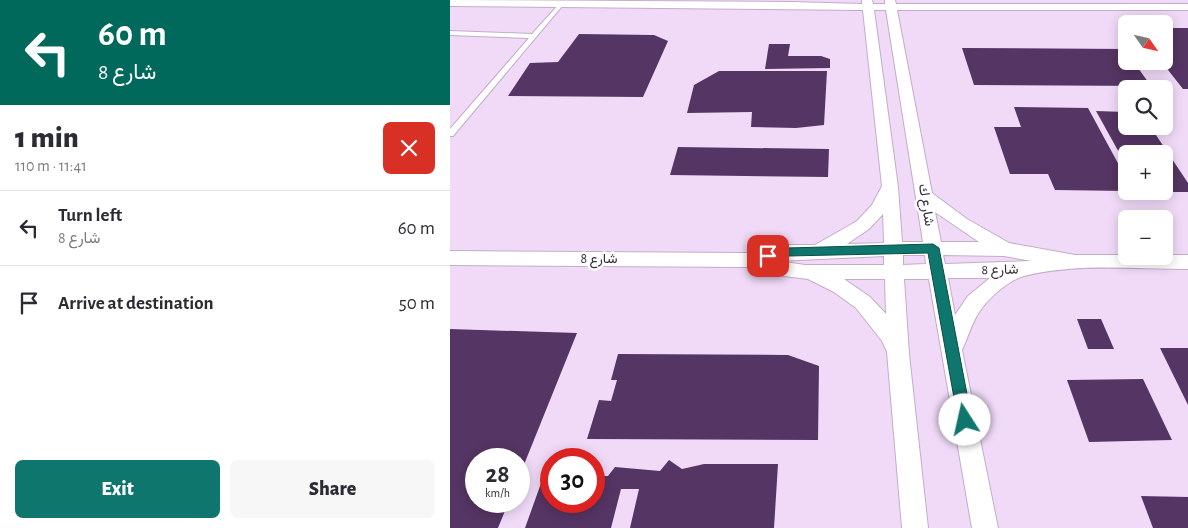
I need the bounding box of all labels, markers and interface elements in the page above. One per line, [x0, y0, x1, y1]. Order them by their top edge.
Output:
north arrow [1118, 15, 1172, 70]
map controls [1118, 15, 1173, 265]
text: 60 m [98, 17, 167, 52]
icon: left [15, 20, 80, 85]
text: شارع 8 [98, 61, 156, 83]
button: search [1118, 80, 1173, 135]
button: close [383, 122, 435, 174]
text: 1 min [15, 123, 79, 153]
button: + [1118, 145, 1173, 200]
text: 110 m · 11:41 [15, 158, 87, 174]
street label: شارع ك [913, 183, 936, 228]
text: Turn left [58, 206, 122, 225]
button: − [1118, 210, 1173, 265]
icon: left [15, 214, 43, 242]
text: 60 m [398, 219, 435, 238]
text: شارع 8 [58, 230, 100, 246]
pin [747, 235, 789, 277]
icon: arrive [754, 242, 782, 270]
street label: شارع 8 [580, 252, 618, 269]
street label: شارع 8 [981, 263, 1019, 280]
icon: arrive [15, 289, 43, 317]
text: Arrive at destination [58, 294, 214, 313]
text: 50 m [399, 294, 435, 313]
position arrow [938, 393, 990, 445]
speed limit sign: 30 [540, 448, 605, 513]
button: Exit [15, 460, 220, 518]
button: Share [230, 460, 435, 518]
text: 28 [485, 462, 510, 487]
text: km/h [485, 487, 510, 499]

